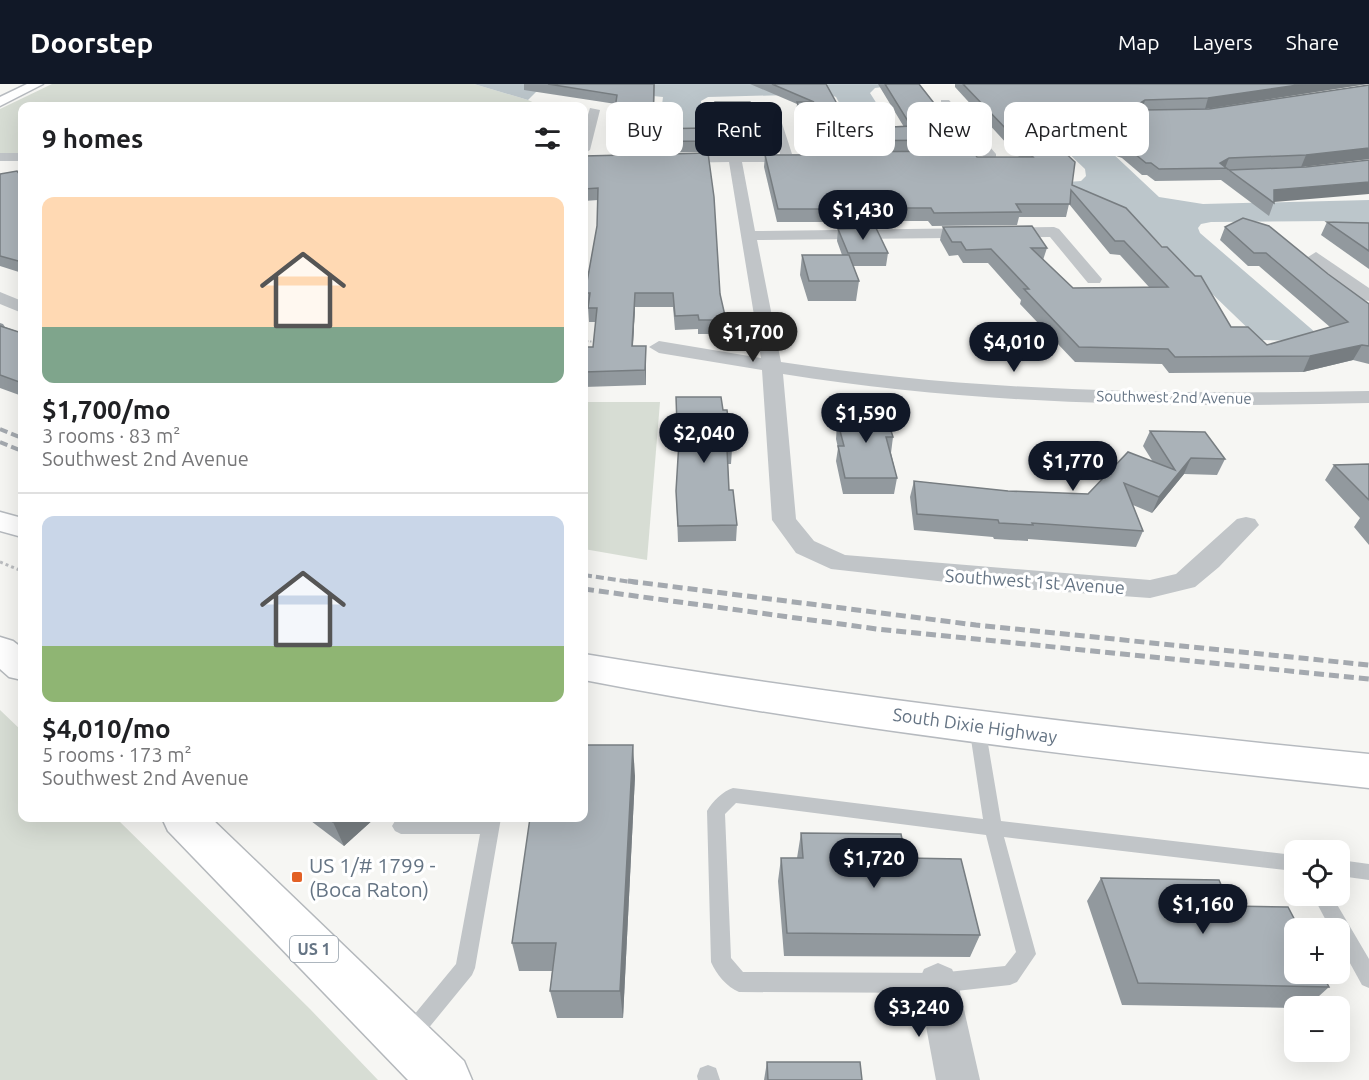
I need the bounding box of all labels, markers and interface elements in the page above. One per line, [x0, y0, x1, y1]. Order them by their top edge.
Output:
text: Doorstep [30, 27, 153, 58]
text: Map [1118, 30, 1159, 54]
text: Layers [1192, 30, 1253, 54]
text: Share [1286, 30, 1339, 54]
chip: Buy [606, 102, 683, 156]
chip: Rent [695, 102, 782, 156]
chip: Filters [794, 102, 895, 156]
chip: New [907, 102, 992, 156]
chip: Apartment [1004, 102, 1149, 156]
icon: filters [531, 122, 564, 155]
text: 9 homes [42, 124, 143, 153]
pin: $1,430 [814, 190, 912, 241]
text: $1,430 [832, 198, 894, 221]
icon: home [249, 236, 357, 344]
pin: $1,700 [704, 312, 802, 363]
text: $1,700 [722, 320, 784, 343]
pin: $4,010 [965, 322, 1063, 373]
text: $4,010 [983, 330, 1045, 353]
street label: Southwest 2nd Avenue [1096, 387, 1252, 407]
pin: $1,590 [817, 393, 915, 444]
text: $1,700/mo [42, 395, 171, 424]
text: $1,590 [835, 401, 897, 424]
pin: $2,040 [655, 413, 753, 464]
text: $2,040 [673, 421, 735, 444]
text: 3 rooms · 83 m² [42, 424, 180, 447]
pin: $1,770 [1024, 441, 1122, 492]
text: Southwest 2nd Avenue [42, 447, 249, 470]
text: $1,770 [1042, 449, 1104, 472]
icon: home [249, 555, 357, 663]
street label: Southwest 1st Avenue [944, 565, 1126, 597]
street label: South Dixie Highway [892, 704, 1059, 746]
text: $4,010/mo [42, 714, 171, 743]
text: 5 rooms · 173 m² [42, 743, 192, 766]
text: Southwest 2nd Avenue [42, 766, 249, 789]
pin: $1,720 [825, 838, 923, 889]
map controls [1284, 840, 1350, 1062]
button: locate [1284, 840, 1350, 906]
text: $1,720 [843, 846, 905, 869]
place label: US 1/# 1799 - (Boca Raton) [309, 853, 436, 901]
marker: US 1/# 1799 - (Boca Raton) [290, 870, 304, 884]
pin: $1,160 [1154, 884, 1252, 935]
text: $1,160 [1172, 892, 1234, 915]
button: + [1284, 918, 1350, 984]
road number: US 1 [290, 936, 338, 962]
pin: $3,240 [870, 987, 968, 1038]
text: $3,240 [888, 995, 950, 1018]
button: − [1284, 996, 1350, 1062]

